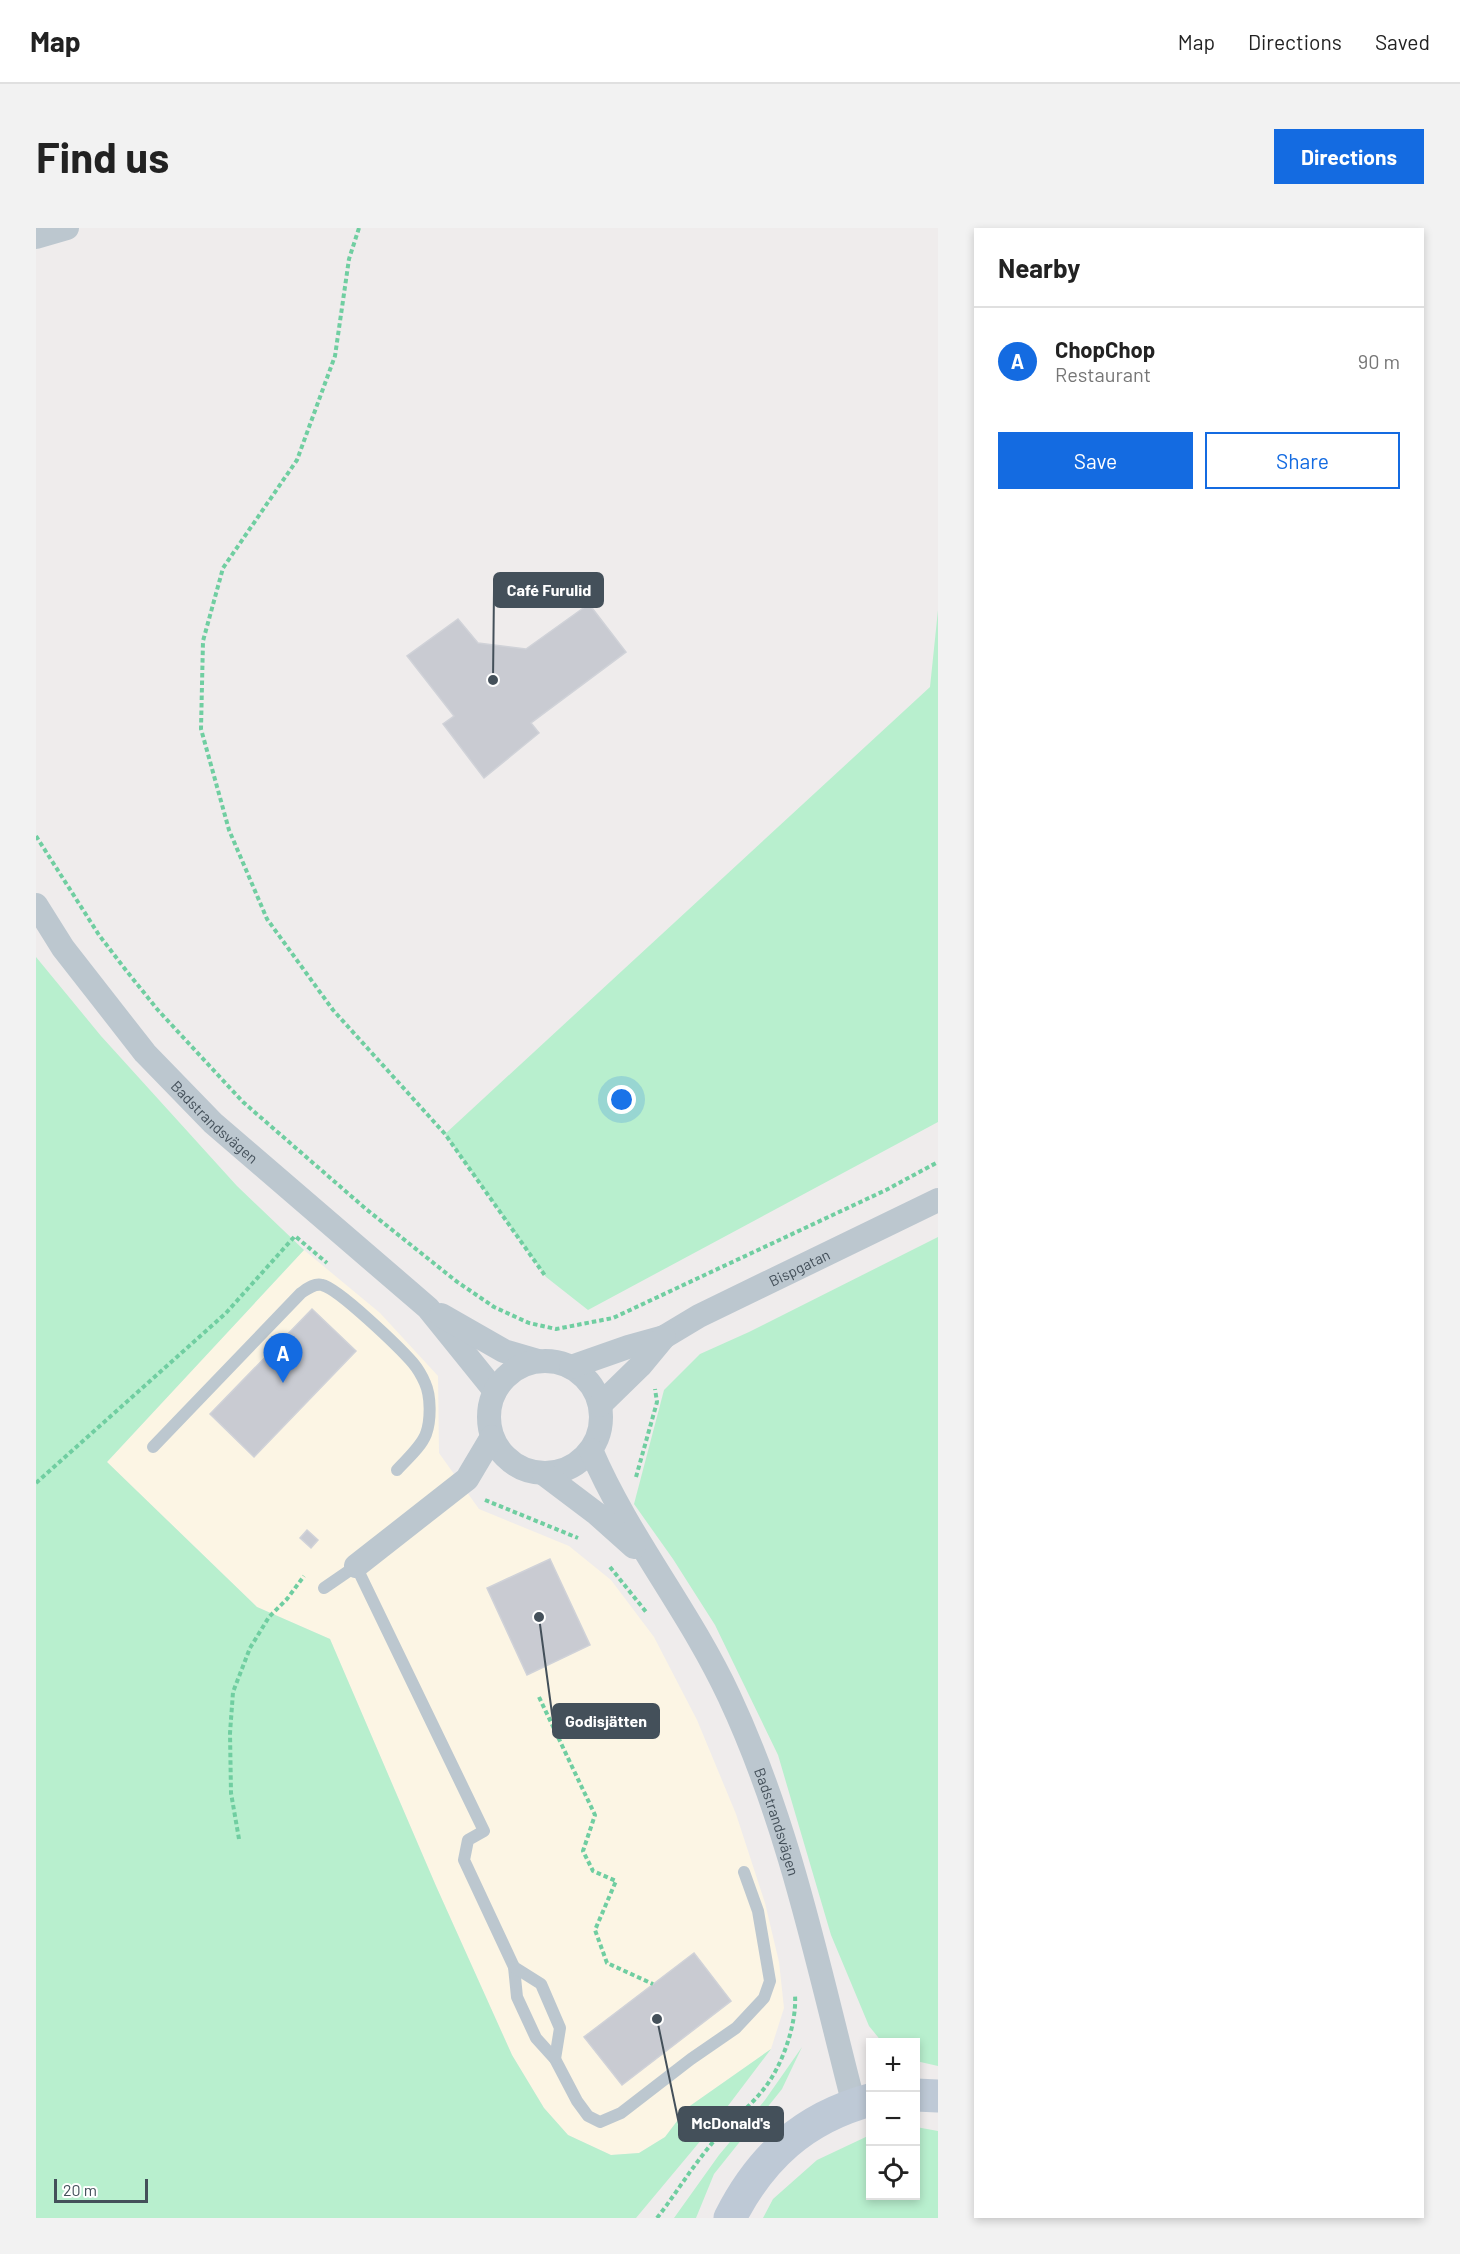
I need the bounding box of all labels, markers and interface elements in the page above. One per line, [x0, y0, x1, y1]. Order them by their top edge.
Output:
text: Map [30, 24, 81, 58]
text: Map [1178, 29, 1215, 54]
text: Directions [1248, 29, 1342, 54]
text: Saved [1375, 29, 1430, 54]
button: Directions [1274, 129, 1424, 184]
text: Find us [36, 131, 169, 181]
text: Nearby [998, 252, 1080, 283]
text: ChopChop [1055, 336, 1155, 362]
text: A [1011, 349, 1024, 373]
text: 90 m [1358, 349, 1400, 373]
text: Restaurant [1055, 362, 1151, 386]
button: Save [998, 432, 1193, 489]
button: Share [1205, 432, 1400, 489]
callout: Café Furulid [494, 573, 603, 607]
text: Café Furulid [507, 580, 591, 599]
street label: Badstrandsvägen [168, 1077, 262, 1167]
your location [607, 1085, 636, 1114]
street label: Bispgatan [766, 1245, 833, 1290]
pin: A [264, 1334, 302, 1383]
callout: Godisjätten [553, 1704, 659, 1738]
text: Godisjätten [565, 1711, 647, 1730]
street label: Badstrandsvägen [751, 1765, 803, 1878]
map controls [866, 2038, 920, 2200]
button: + [866, 2038, 920, 2092]
button: − [866, 2092, 920, 2146]
callout: McDonald's [679, 2107, 783, 2141]
text: McDonald's [691, 2113, 771, 2132]
button: locate [866, 2146, 920, 2200]
scale bar [54, 2176, 148, 2204]
text: 20 m [63, 2180, 97, 2199]

